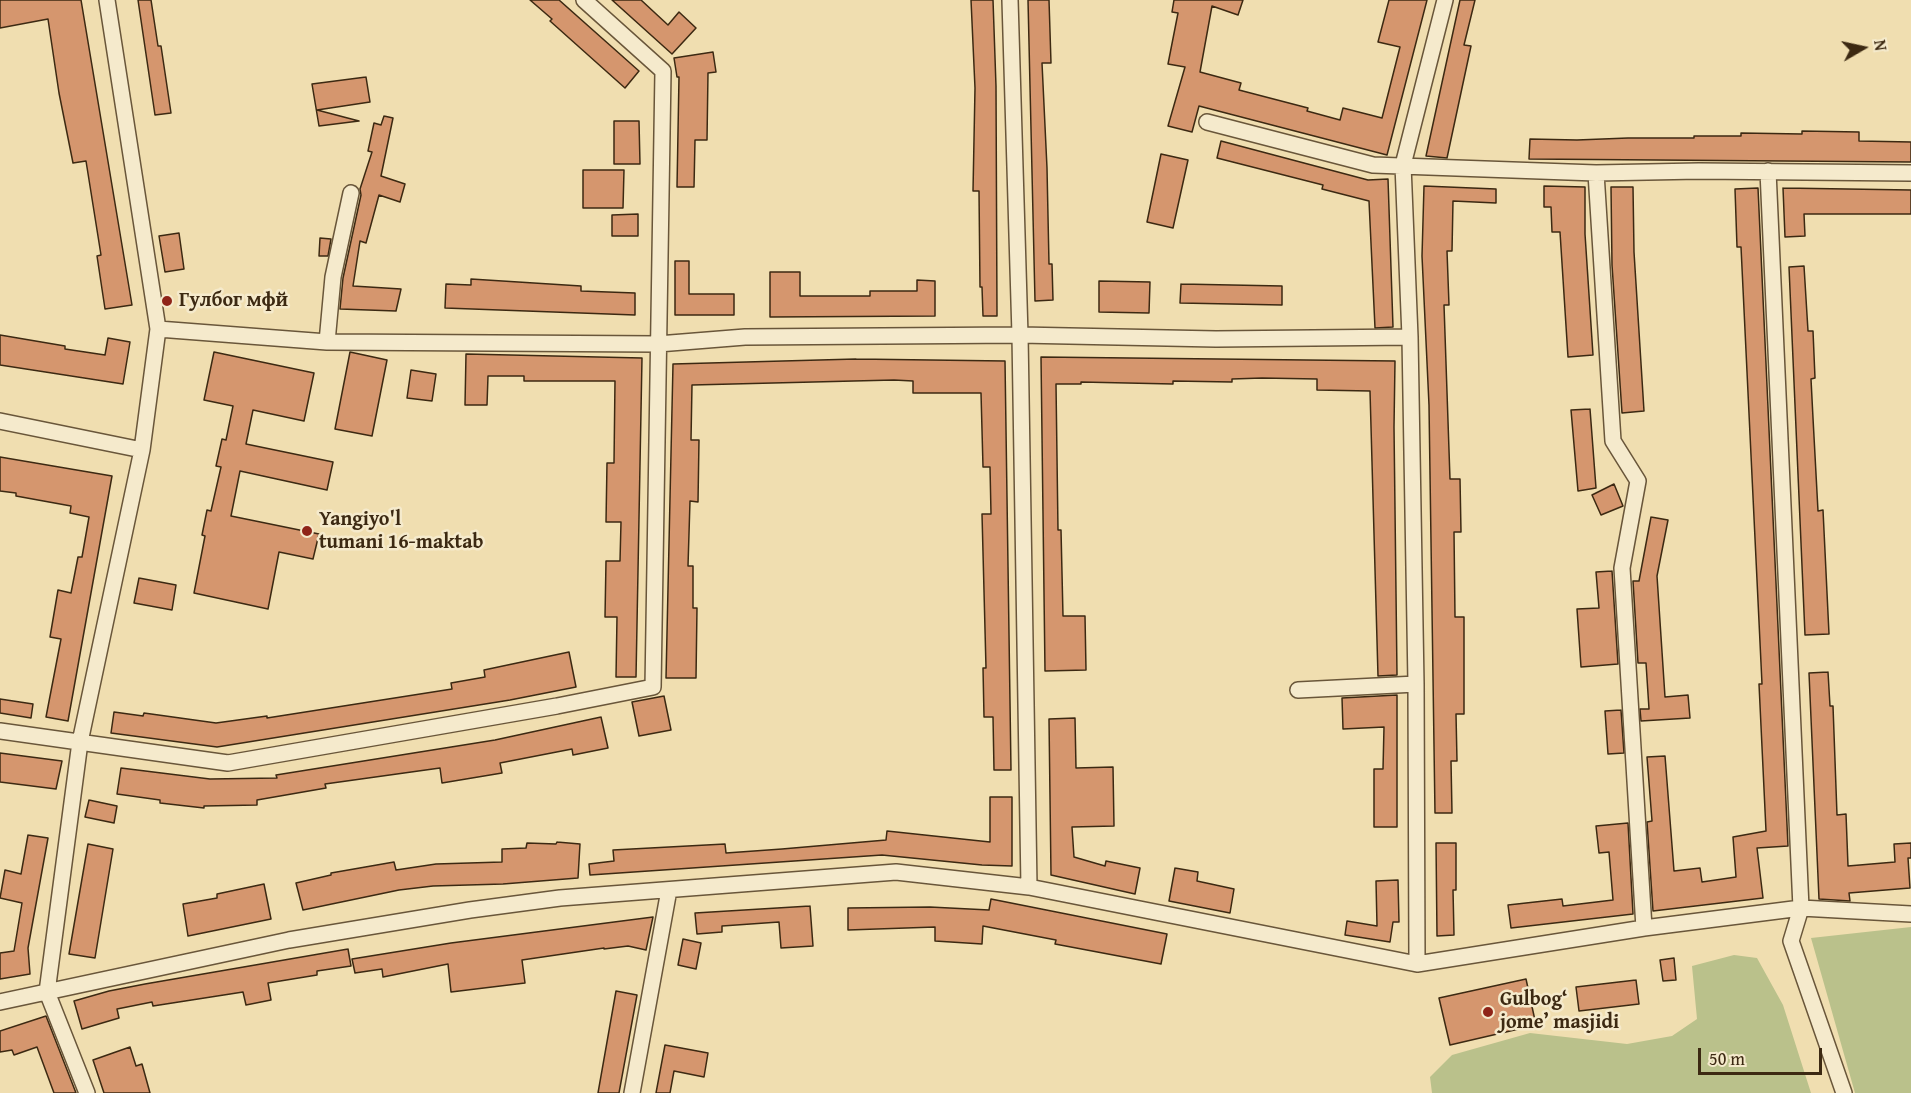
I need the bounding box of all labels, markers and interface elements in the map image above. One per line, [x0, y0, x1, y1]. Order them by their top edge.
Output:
north arrow [1833, 18, 1893, 78]
text: N [1868, 38, 1893, 52]
place label: Гулбог мфй [179, 289, 288, 313]
marker: Гулбог мфй [160, 294, 174, 308]
place label: Yangiyo'l tumani 16-maktab [319, 508, 483, 555]
marker: Yangiyo'l tumani 16-maktab [300, 524, 314, 538]
place label: Gulbog‘ jome’ masjidi [1500, 988, 1619, 1035]
marker: Gulbog‘ jome’ masjidi [1481, 1005, 1495, 1019]
scale bar [1701, 1036, 1826, 1074]
text: 50 m [1709, 1045, 1745, 1072]

